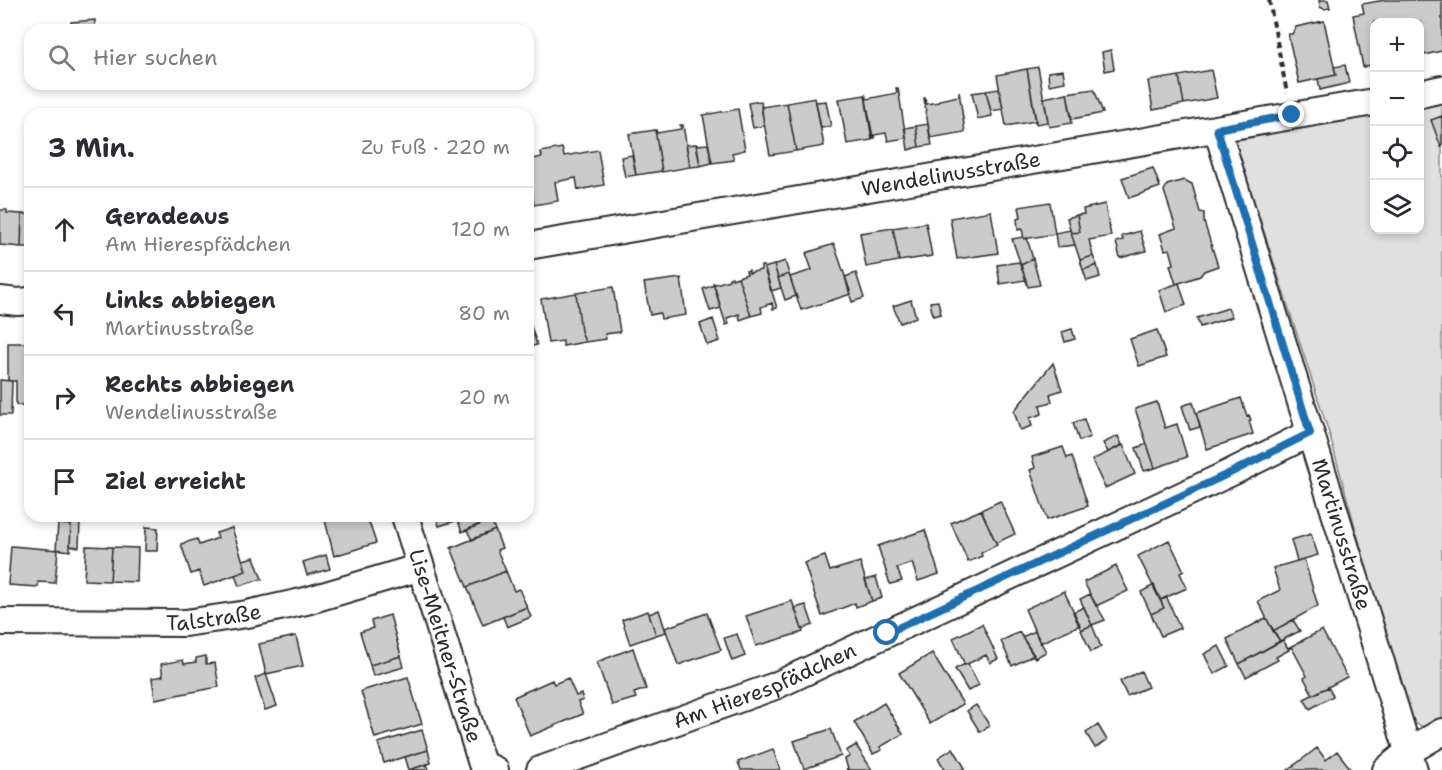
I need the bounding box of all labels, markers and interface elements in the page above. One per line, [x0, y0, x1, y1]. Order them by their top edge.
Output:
map controls [1370, 18, 1424, 234]
button: + [1370, 18, 1424, 72]
search box [24, 24, 534, 90]
icon: search [45, 41, 78, 74]
text: Hier suchen [93, 43, 218, 72]
button: − [1370, 72, 1424, 126]
route end [1278, 101, 1304, 127]
button: locate [1370, 126, 1424, 180]
text: 3 Min. [48, 130, 135, 165]
text: Zu Fuß · 220 m [361, 134, 510, 160]
street label: Wendelinusstraße [859, 145, 1043, 203]
button: layers [1370, 180, 1424, 234]
text: Geradeaus [105, 202, 229, 231]
icon: ahead [48, 213, 81, 246]
text: 120 m [451, 216, 510, 242]
text: Am Hierespfädchen [105, 231, 291, 257]
text: Links abbiegen [105, 286, 276, 315]
icon: left [48, 297, 81, 330]
text: 80 m [458, 300, 510, 326]
text: Martinusstraße [105, 315, 255, 341]
text: Rechts abbiegen [105, 370, 294, 399]
icon: right [48, 381, 81, 414]
text: 20 m [459, 384, 510, 410]
text: Wendelinusstraße [105, 399, 278, 425]
street label: Martinusstraße [1305, 455, 1378, 614]
icon: arrive [48, 465, 81, 498]
text: Ziel erreicht [105, 467, 246, 496]
street label: Lise-Meitner-Straße [402, 546, 489, 746]
street label: Talstraße [166, 597, 264, 637]
route start [873, 619, 899, 645]
street label: Am Hierespfädchen [669, 636, 861, 735]

